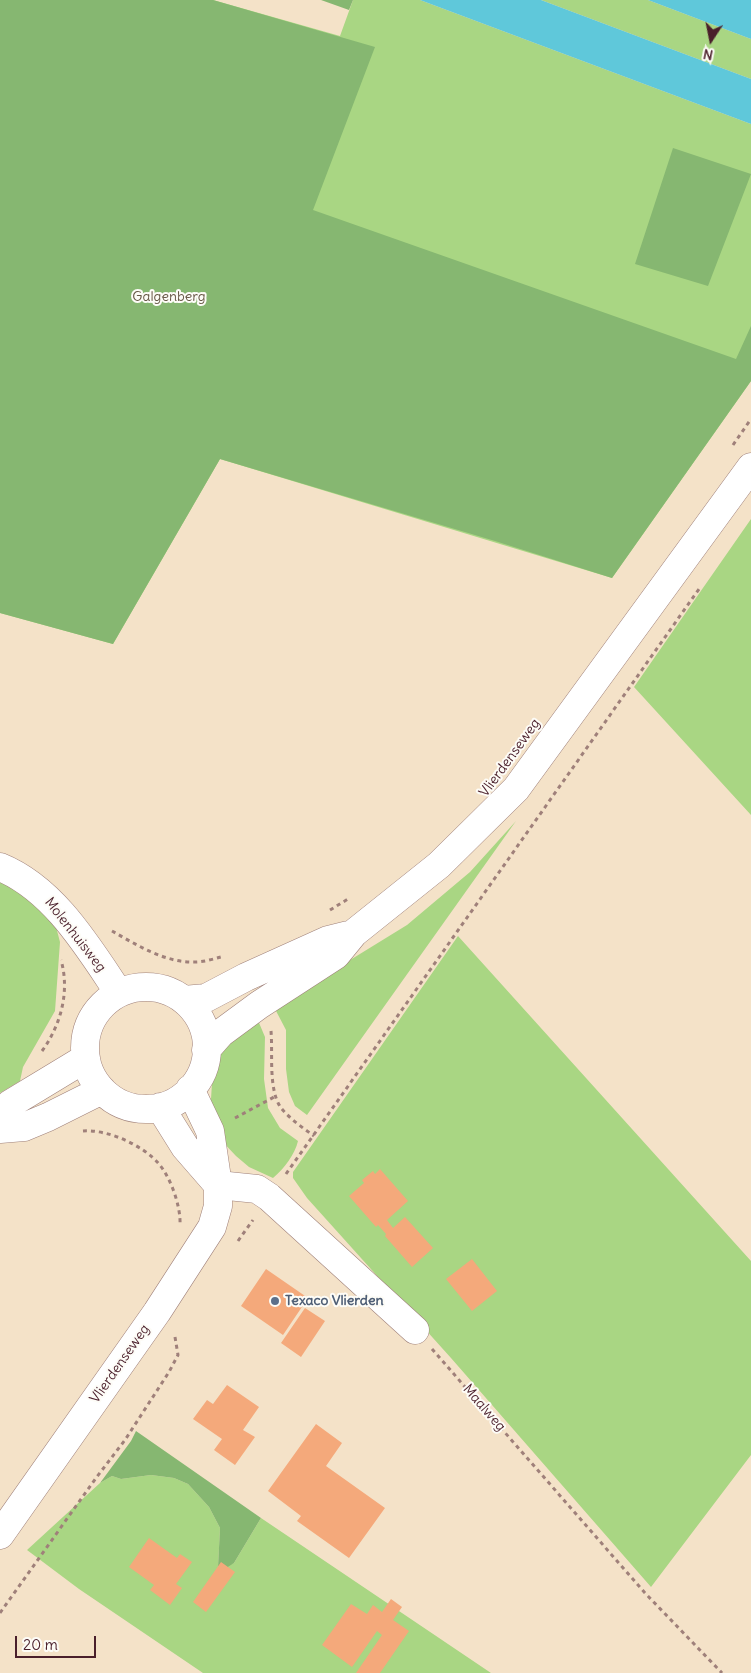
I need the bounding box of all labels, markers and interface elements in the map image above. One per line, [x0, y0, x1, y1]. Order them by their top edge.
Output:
north arrow [686, 15, 736, 65]
text: N [702, 45, 715, 64]
park label: Galgenberg [132, 289, 206, 305]
street label: Vlierdenseweg [476, 716, 544, 800]
street label: Molenhuisweg [41, 894, 109, 976]
place label: Texaco Vlierden [285, 1293, 384, 1309]
marker: Texaco Vlierden [269, 1295, 281, 1307]
street label: Vlierdenseweg [87, 1321, 153, 1407]
street label: Maalweg [459, 1381, 509, 1435]
scale bar [18, 1626, 99, 1658]
text: 20 m [23, 1635, 58, 1654]

